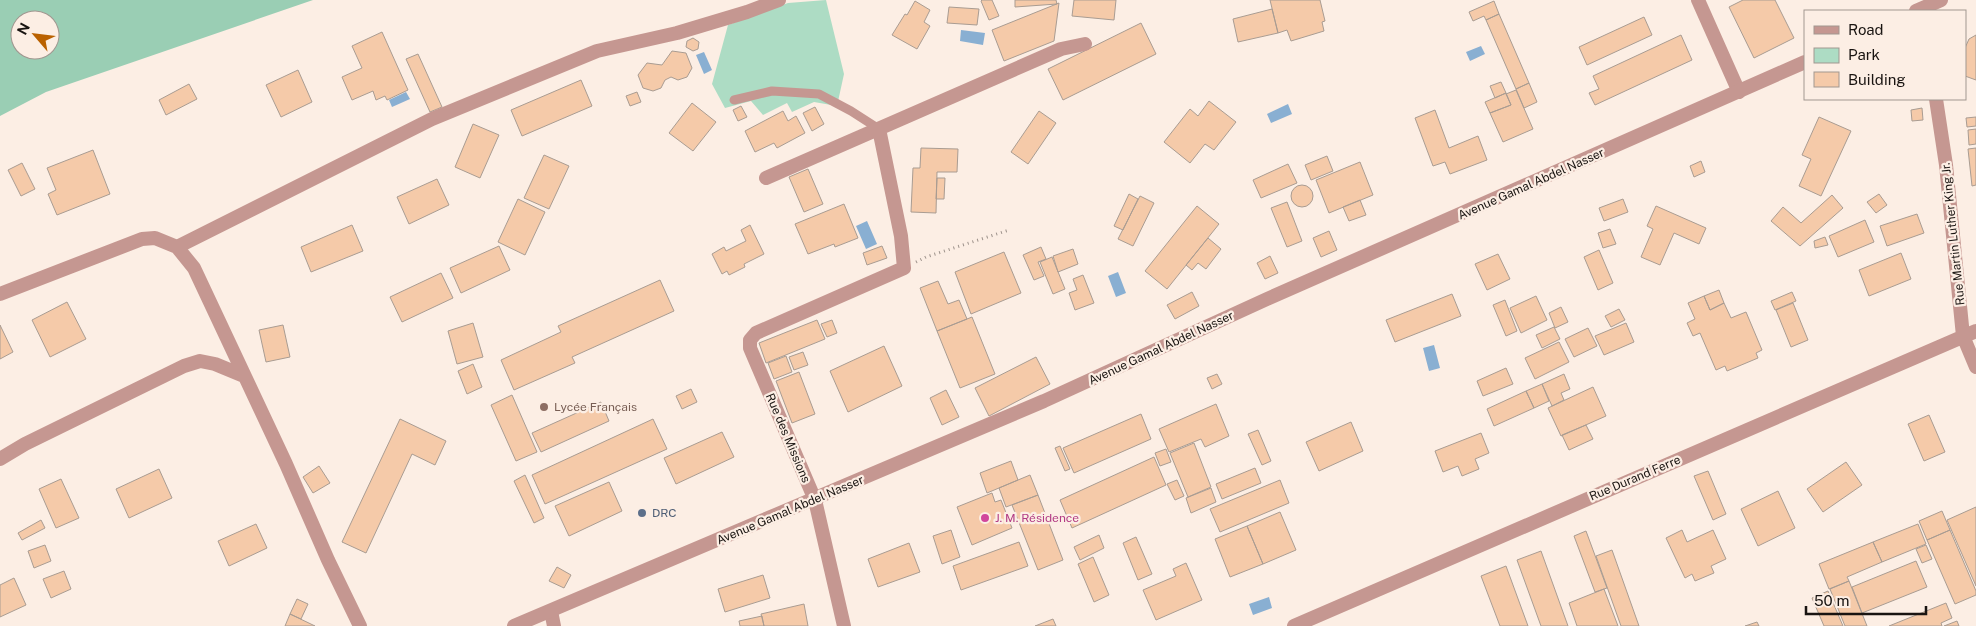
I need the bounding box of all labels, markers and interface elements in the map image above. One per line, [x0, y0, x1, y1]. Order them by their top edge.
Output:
north arrow [10, 10, 60, 60]
legend [1804, 10, 1966, 100]
text: N [14, 20, 33, 37]
text: Road [1848, 21, 1884, 38]
text: Park [1848, 46, 1880, 63]
text: Building [1848, 71, 1906, 88]
street label: Avenue Gamal Abdel Nasser [1456, 145, 1606, 223]
street label: Rue Martin Luther King Jr. [1939, 162, 1967, 306]
street label: Avenue Gamal Abdel Nasser [1086, 308, 1236, 388]
street label: Rue des Missions [763, 391, 813, 485]
place label: Lycée Français [554, 400, 637, 414]
marker: Lycée Français [538, 401, 550, 413]
street label: Rue Durand Ferre [1587, 452, 1683, 504]
street label: Avenue Gamal Abdel Nasser [714, 472, 866, 547]
place label: DRC [652, 506, 677, 520]
marker: DRC [636, 507, 648, 519]
place label: J. M. Résidence [995, 511, 1079, 525]
marker: J. M. Résidence [979, 512, 991, 524]
scale bar [1806, 584, 1926, 616]
text: 50 m [1814, 592, 1849, 609]

